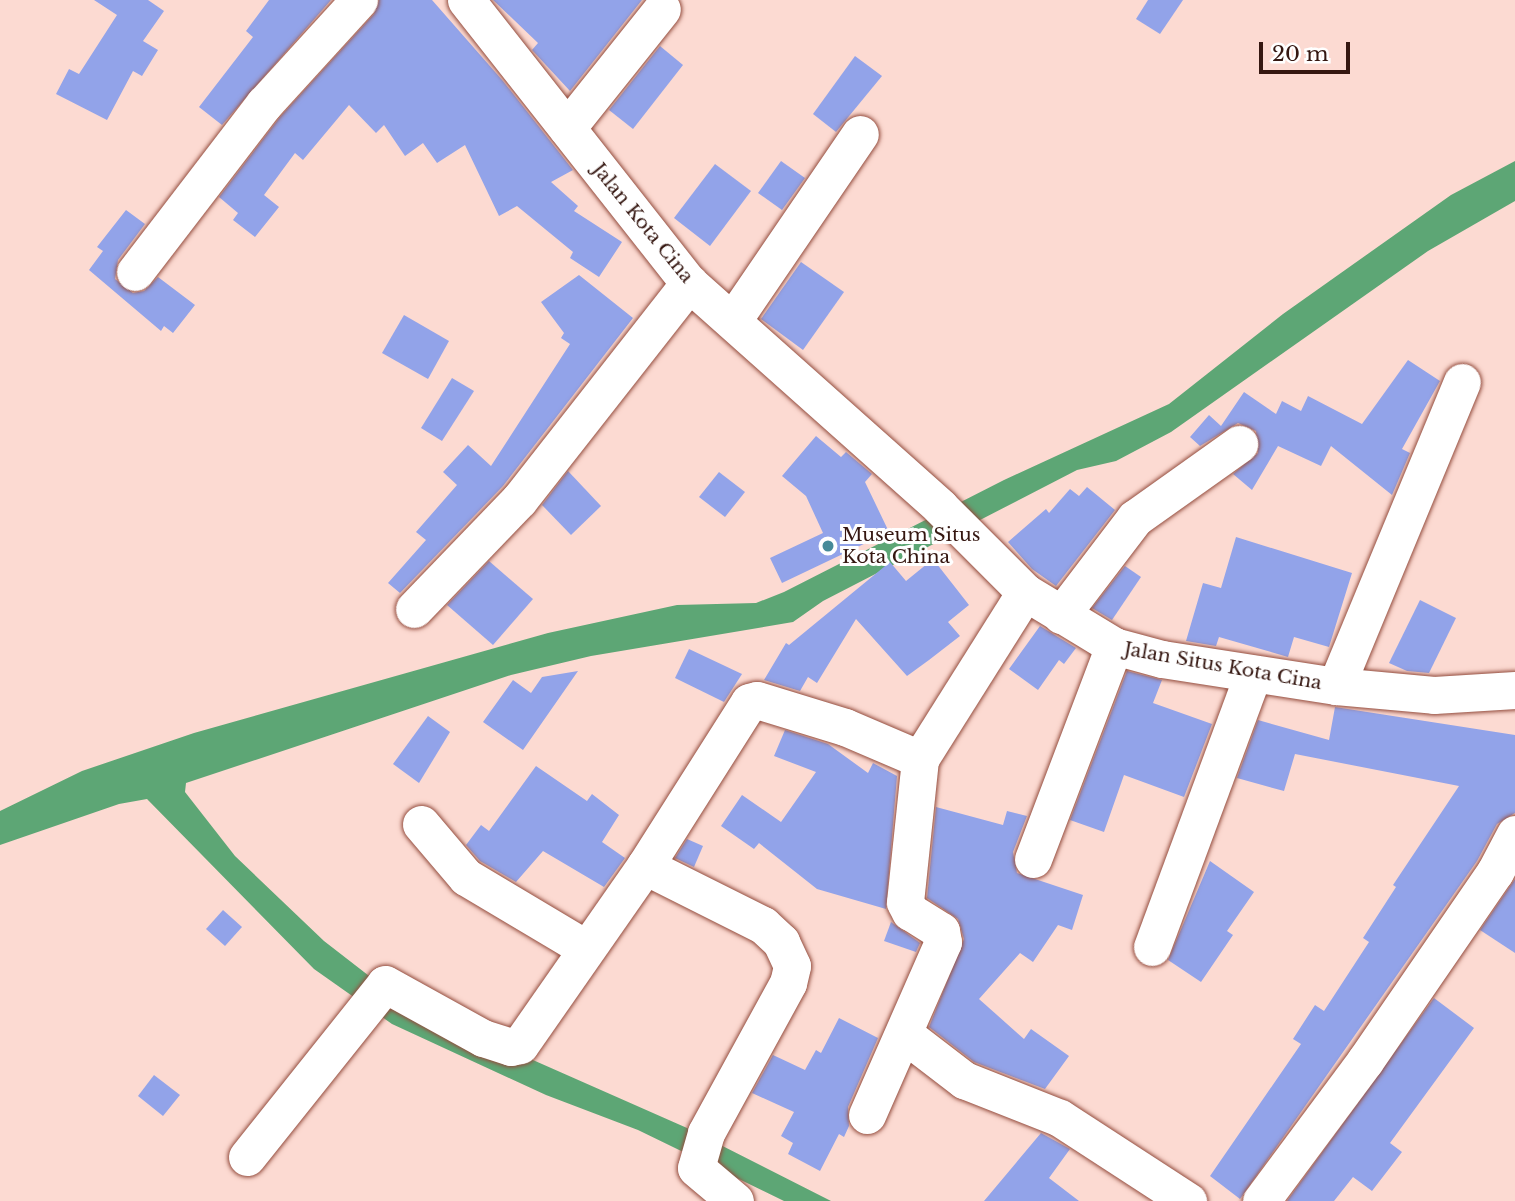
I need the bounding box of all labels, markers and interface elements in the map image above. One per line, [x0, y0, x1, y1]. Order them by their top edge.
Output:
scale bar [1263, 28, 1354, 72]
text: 20 m [1272, 41, 1329, 67]
street label: Jalan Kota Cina [588, 158, 698, 288]
place label: Museum Situs Kota China [842, 524, 980, 568]
marker: Museum Situs Kota China [820, 538, 836, 554]
street label: Jalan Situs Kota Cina [1122, 637, 1324, 695]

